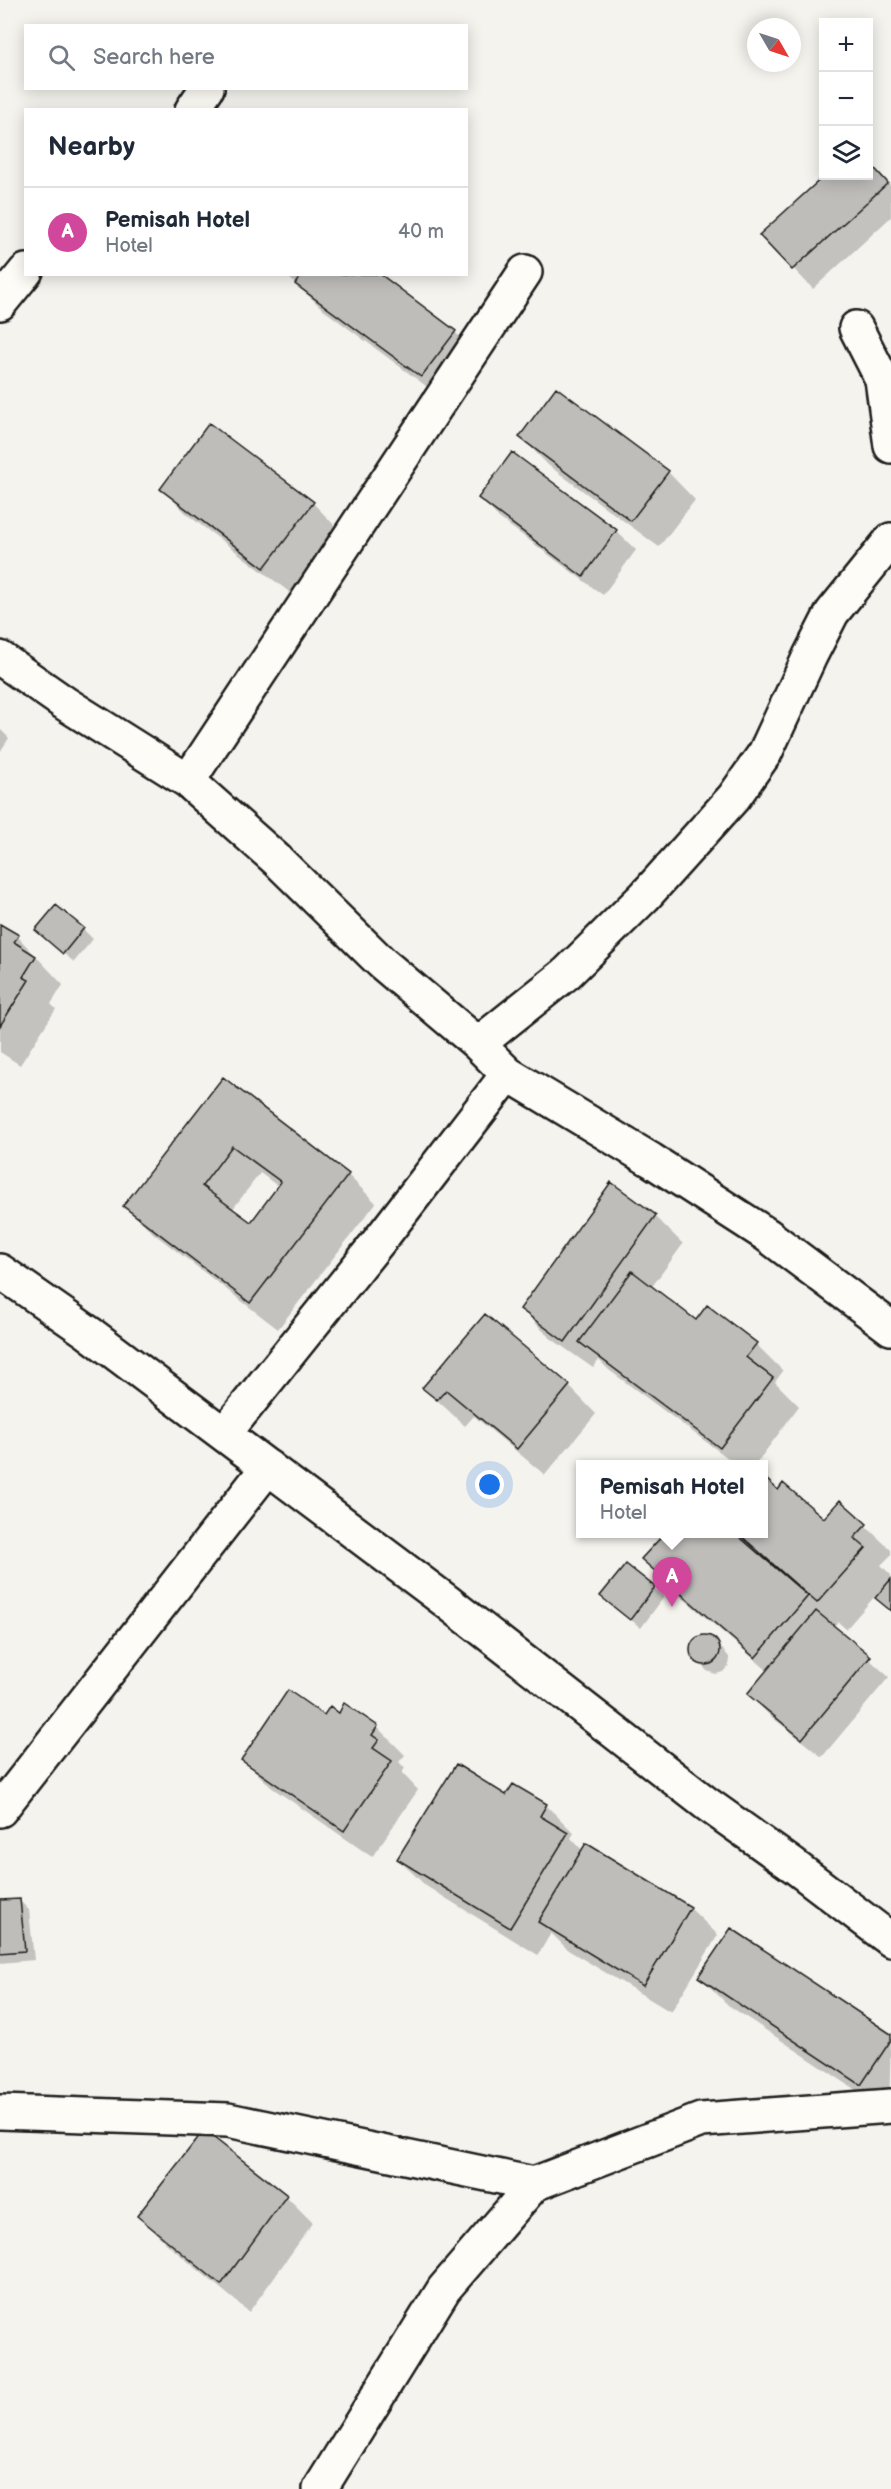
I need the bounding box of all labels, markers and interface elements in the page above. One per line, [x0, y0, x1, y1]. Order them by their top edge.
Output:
north arrow [747, 18, 801, 72]
map controls [819, 18, 873, 180]
button: + [819, 18, 873, 72]
search box [24, 24, 468, 90]
icon: search [45, 41, 78, 74]
text: Search here [93, 44, 215, 71]
button: − [819, 72, 873, 126]
button: layers [819, 126, 873, 180]
text: Nearby [48, 132, 135, 163]
text: Pemisah Hotel [105, 207, 250, 234]
text: A [61, 220, 74, 244]
text: 40 m [398, 220, 444, 244]
text: Hotel [105, 234, 153, 258]
popup [576, 1460, 768, 1538]
your location [475, 1470, 504, 1499]
text: Pemisah Hotel [599, 1474, 745, 1501]
text: Hotel [599, 1501, 647, 1525]
pin: A [652, 1558, 692, 1607]

